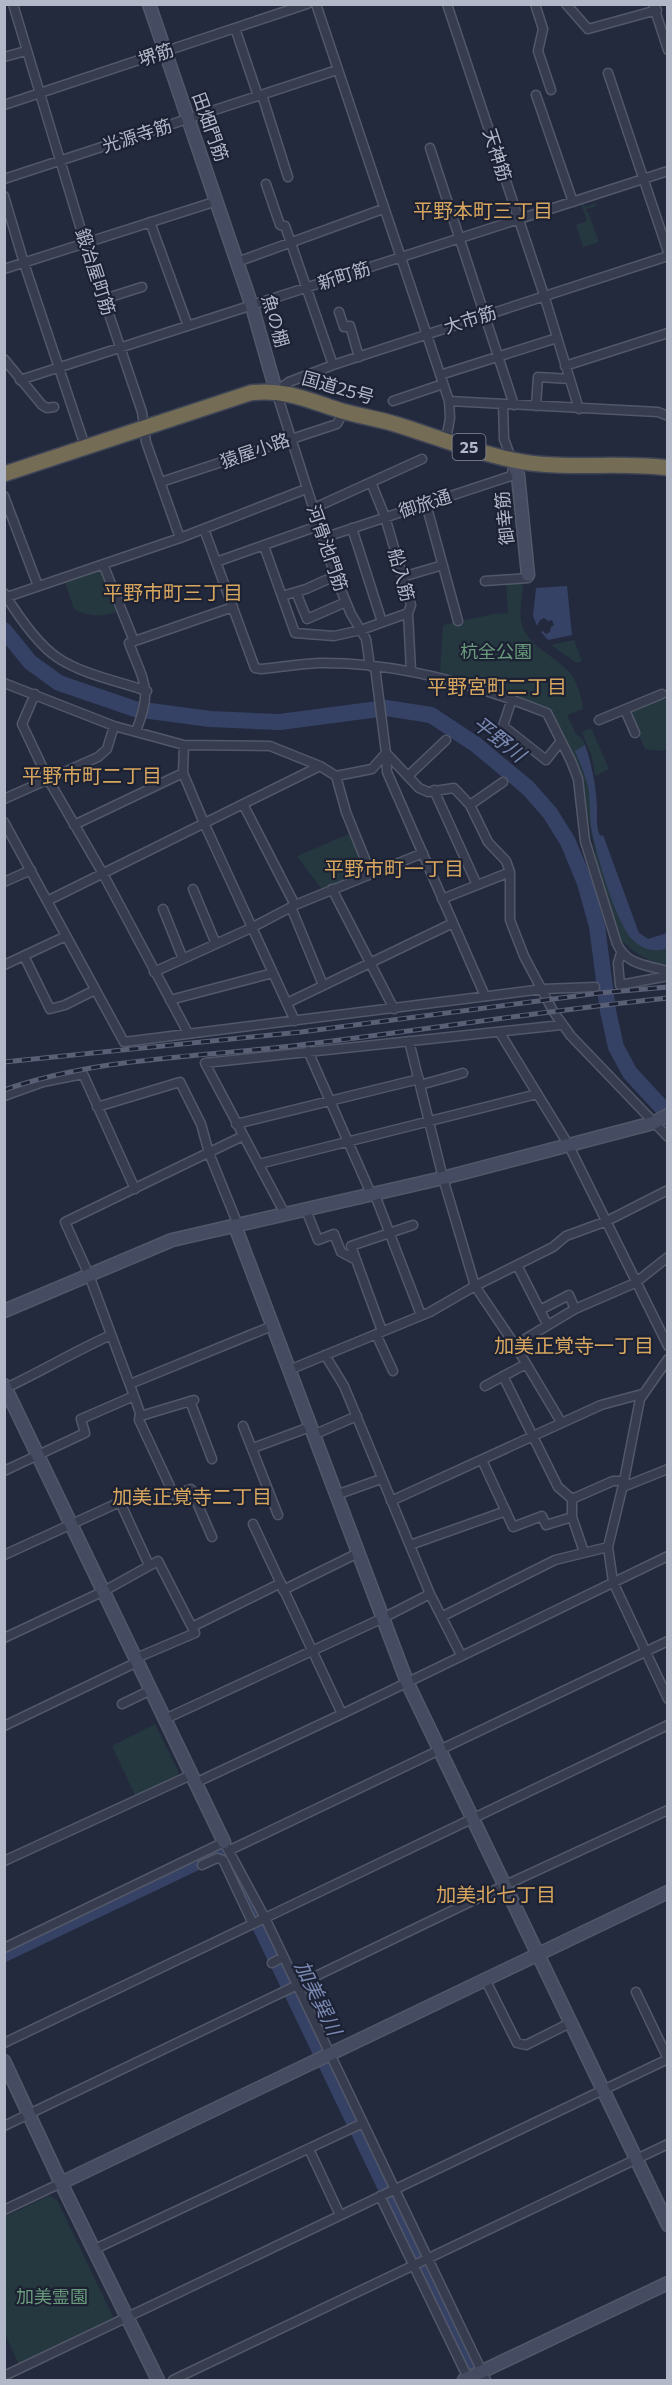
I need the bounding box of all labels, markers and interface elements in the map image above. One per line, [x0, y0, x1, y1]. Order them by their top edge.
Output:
street label: 堺筋 [135, 38, 176, 70]
street label: 田畑門筋 [188, 89, 234, 164]
street label: 光源寺筋 [99, 113, 174, 157]
street label: 天神筋 [479, 126, 517, 184]
district label: 平野本町三丁目 [413, 198, 553, 222]
street label: 鍛冶屋町筋 [72, 225, 120, 318]
street label: 新町筋 [315, 256, 373, 294]
street label: 魚の棚 [258, 292, 294, 350]
street label: 大市筋 [441, 300, 499, 338]
street label: 国道25号 [300, 366, 377, 408]
street label: 猿屋小路 [217, 428, 292, 472]
road number: 25 [452, 434, 486, 460]
street label: 御旅通 [396, 484, 454, 522]
street label: 御幸筋 [490, 490, 518, 546]
street label: 河骨池門筋 [303, 502, 353, 594]
street label: 船入筋 [384, 546, 420, 604]
district label: 平野市町三丁目 [103, 580, 243, 604]
park label: 杭全公園 [460, 640, 532, 662]
district label: 平野宮町二丁目 [427, 674, 567, 698]
water label: 平野川 [469, 710, 532, 767]
district label: 平野市町二丁目 [22, 763, 162, 787]
district label: 平野市町一丁目 [324, 856, 464, 880]
district label: 加美正覚寺一丁目 [494, 1333, 654, 1357]
district label: 加美正覚寺二丁目 [112, 1484, 272, 1508]
district label: 加美北七丁目 [436, 1882, 556, 1906]
water label: 加美巽川 [291, 1956, 348, 2041]
park label: 加美霊園 [16, 2285, 88, 2307]

